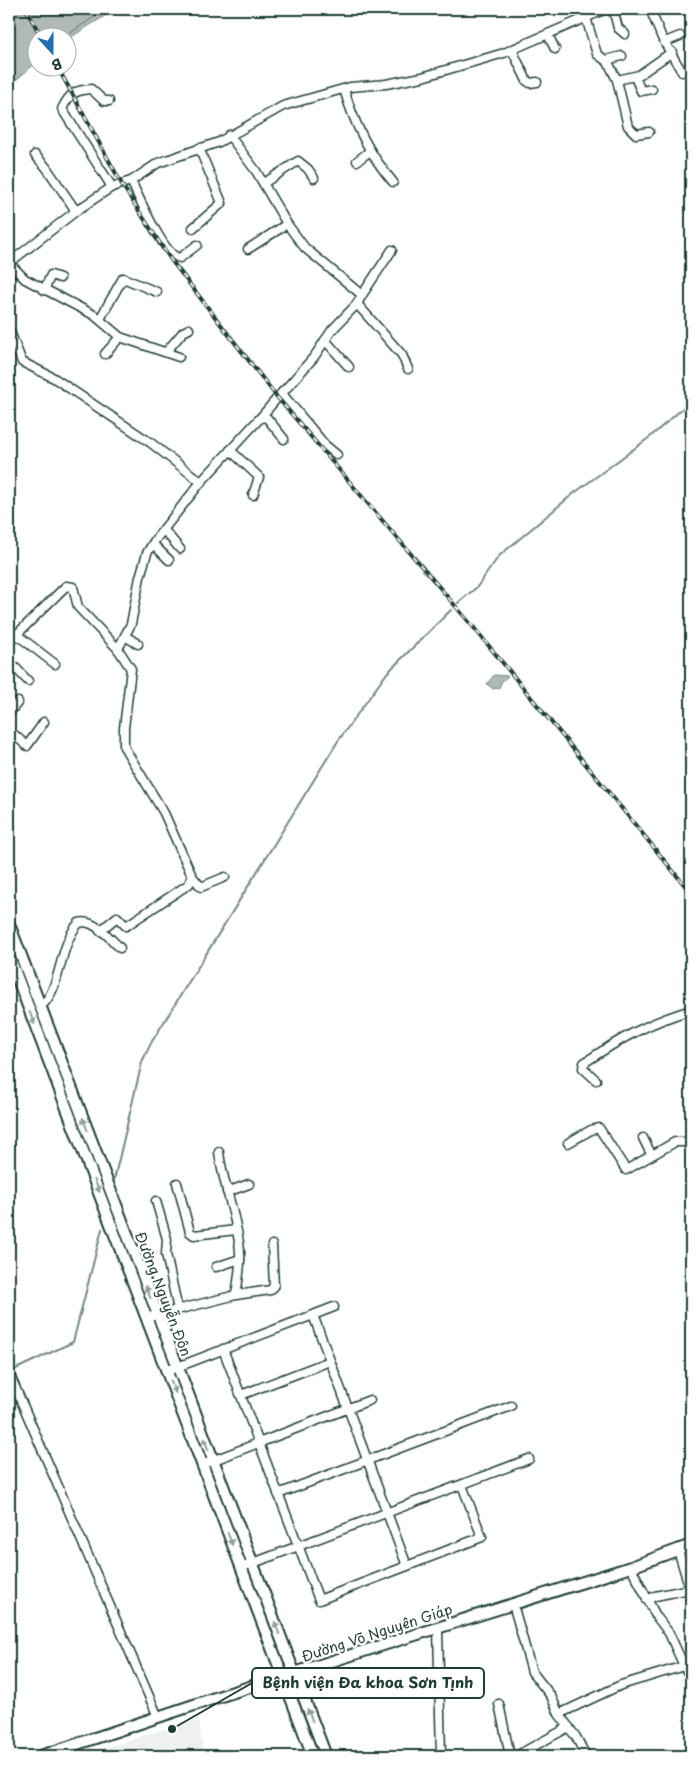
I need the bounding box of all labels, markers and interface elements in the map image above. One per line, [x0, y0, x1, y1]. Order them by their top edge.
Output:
north arrow [28, 28, 78, 78]
text: B [49, 53, 65, 76]
one-way arrow [28, 1011, 36, 1026]
one-way arrow [80, 1116, 88, 1131]
one-way arrow [93, 1179, 101, 1194]
street label: Đường Nguyễn Đôn [130, 1228, 197, 1359]
one-way arrow [144, 1284, 152, 1299]
one-way arrow [169, 1380, 177, 1395]
one-way arrow [201, 1437, 209, 1451]
one-way arrow [226, 1532, 234, 1547]
street label: Đường Võ Nguyên Giáp [299, 1598, 455, 1667]
one-way arrow [273, 1620, 281, 1635]
callout: Bệnh viện Đa khoa Sơn Tịnh [252, 1668, 484, 1698]
text: Bệnh viện Đa khoa Sơn Tịnh [262, 1670, 474, 1693]
one-way arrow [306, 1707, 314, 1722]

